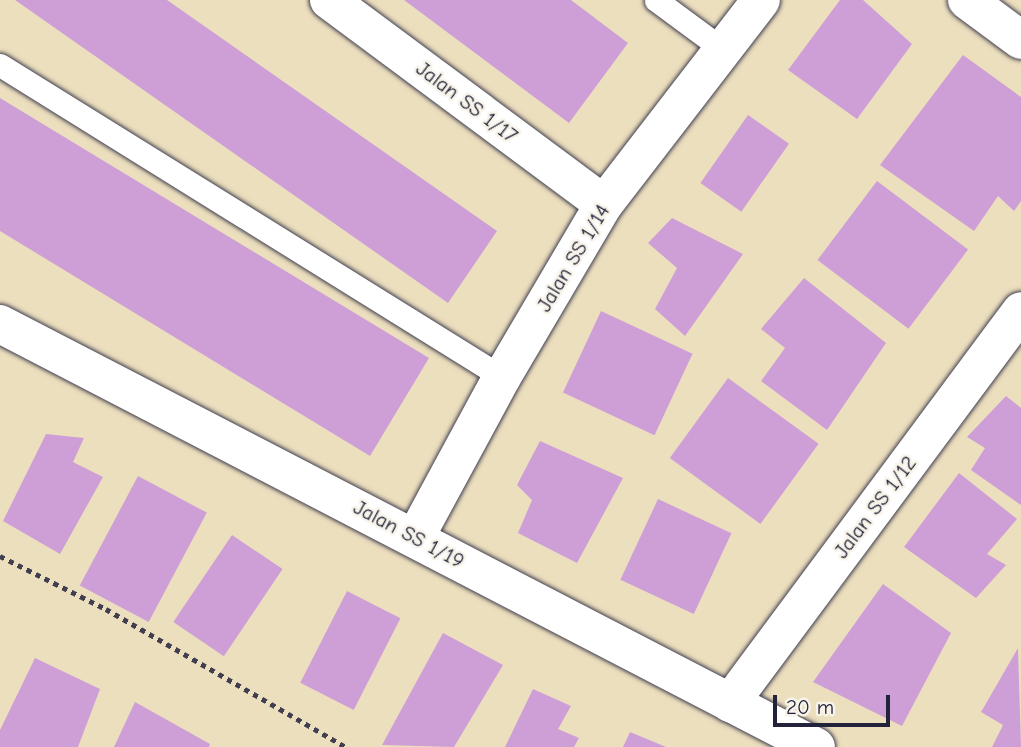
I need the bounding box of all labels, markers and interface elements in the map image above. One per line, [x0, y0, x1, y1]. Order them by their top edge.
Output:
street label: Jalan SS 1/17 [411, 56, 523, 148]
street label: Jalan SS 1/14 [531, 200, 615, 316]
street label: Jalan SS 1/12 [828, 451, 922, 563]
street label: Jalan SS 1/19 [349, 494, 469, 574]
scale bar [776, 680, 893, 724]
text: 20 m [786, 695, 834, 719]

